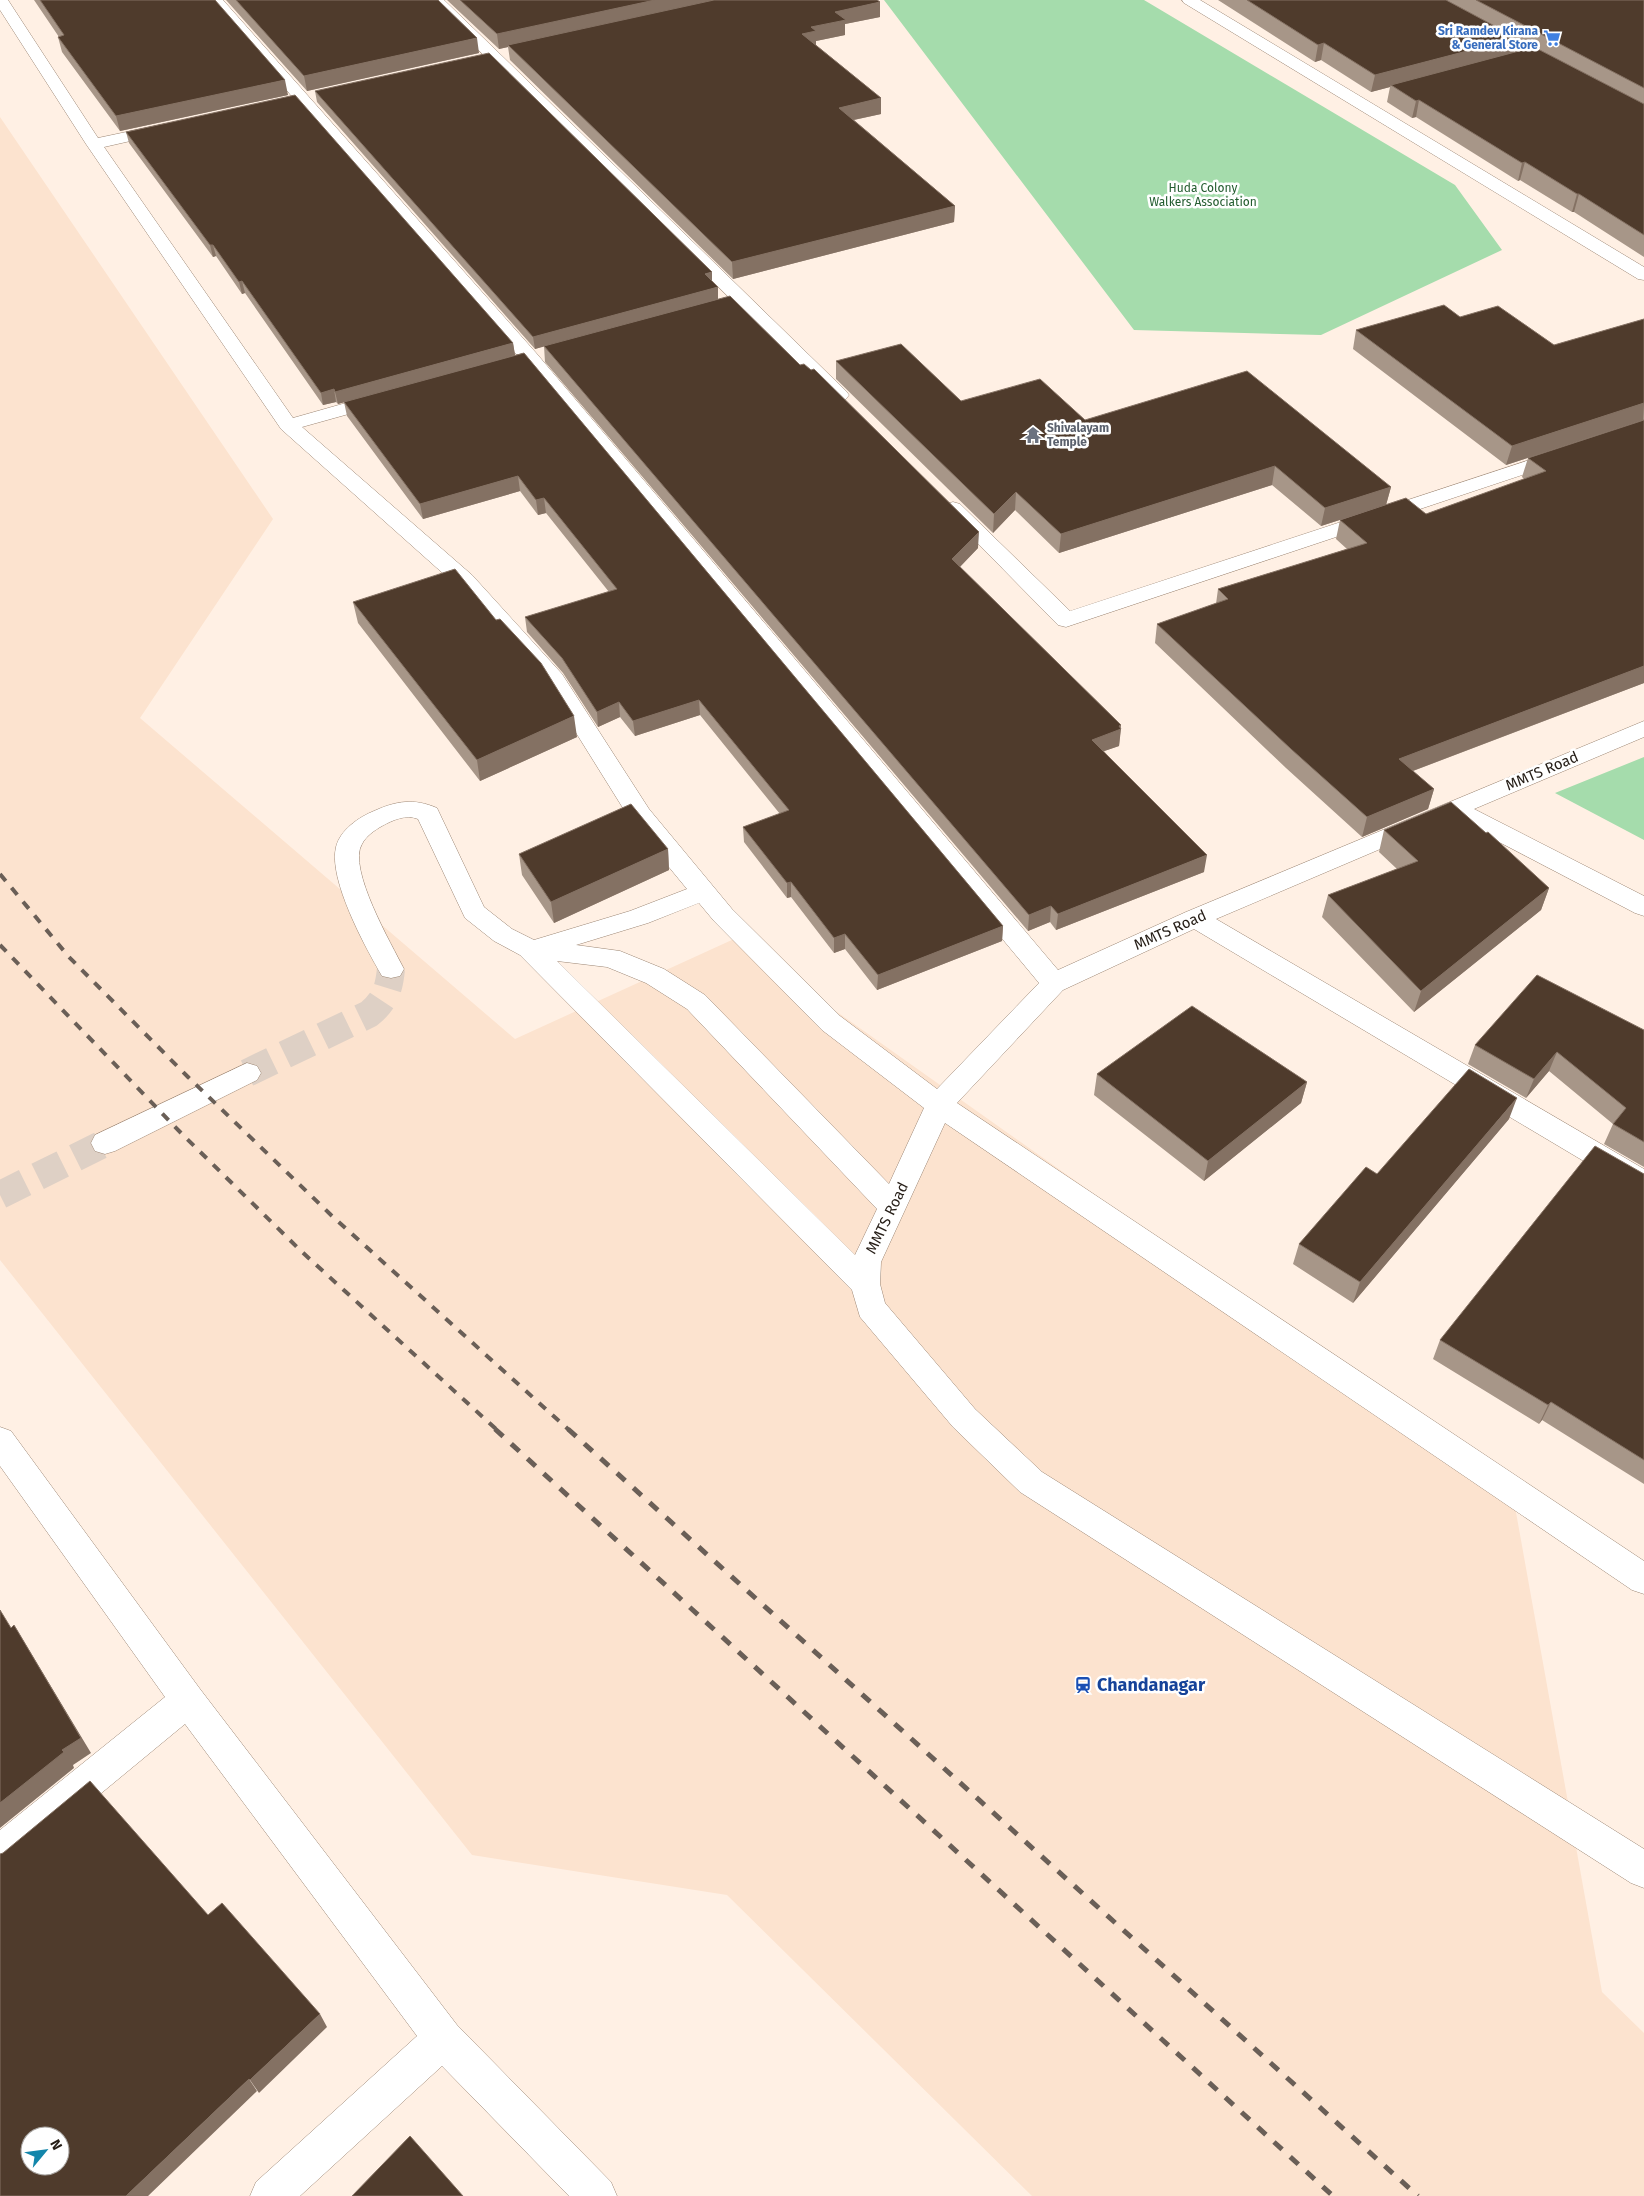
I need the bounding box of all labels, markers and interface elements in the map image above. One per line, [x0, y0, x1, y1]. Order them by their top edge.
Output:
place label: Sri Ramdev Kirana & General Store [1438, 24, 1538, 52]
supermarket icon: Sri Ramdev Kirana & General Store [1542, 28, 1562, 48]
park label: Huda Colony Walkers Association [1149, 181, 1257, 209]
place label: Shivalayam Temple [1047, 421, 1109, 449]
temple icon: Shivalayam Temple [1023, 425, 1043, 445]
street label: MMTS Road [1503, 748, 1581, 794]
street label: MMTS Road [1131, 906, 1209, 954]
street label: MMTS Road [862, 1179, 912, 1257]
place label: Chandanagar [1097, 1674, 1206, 1696]
station icon: Chandanagar [1073, 1675, 1093, 1695]
north arrow [20, 2126, 70, 2176]
text: N [46, 2137, 66, 2153]

